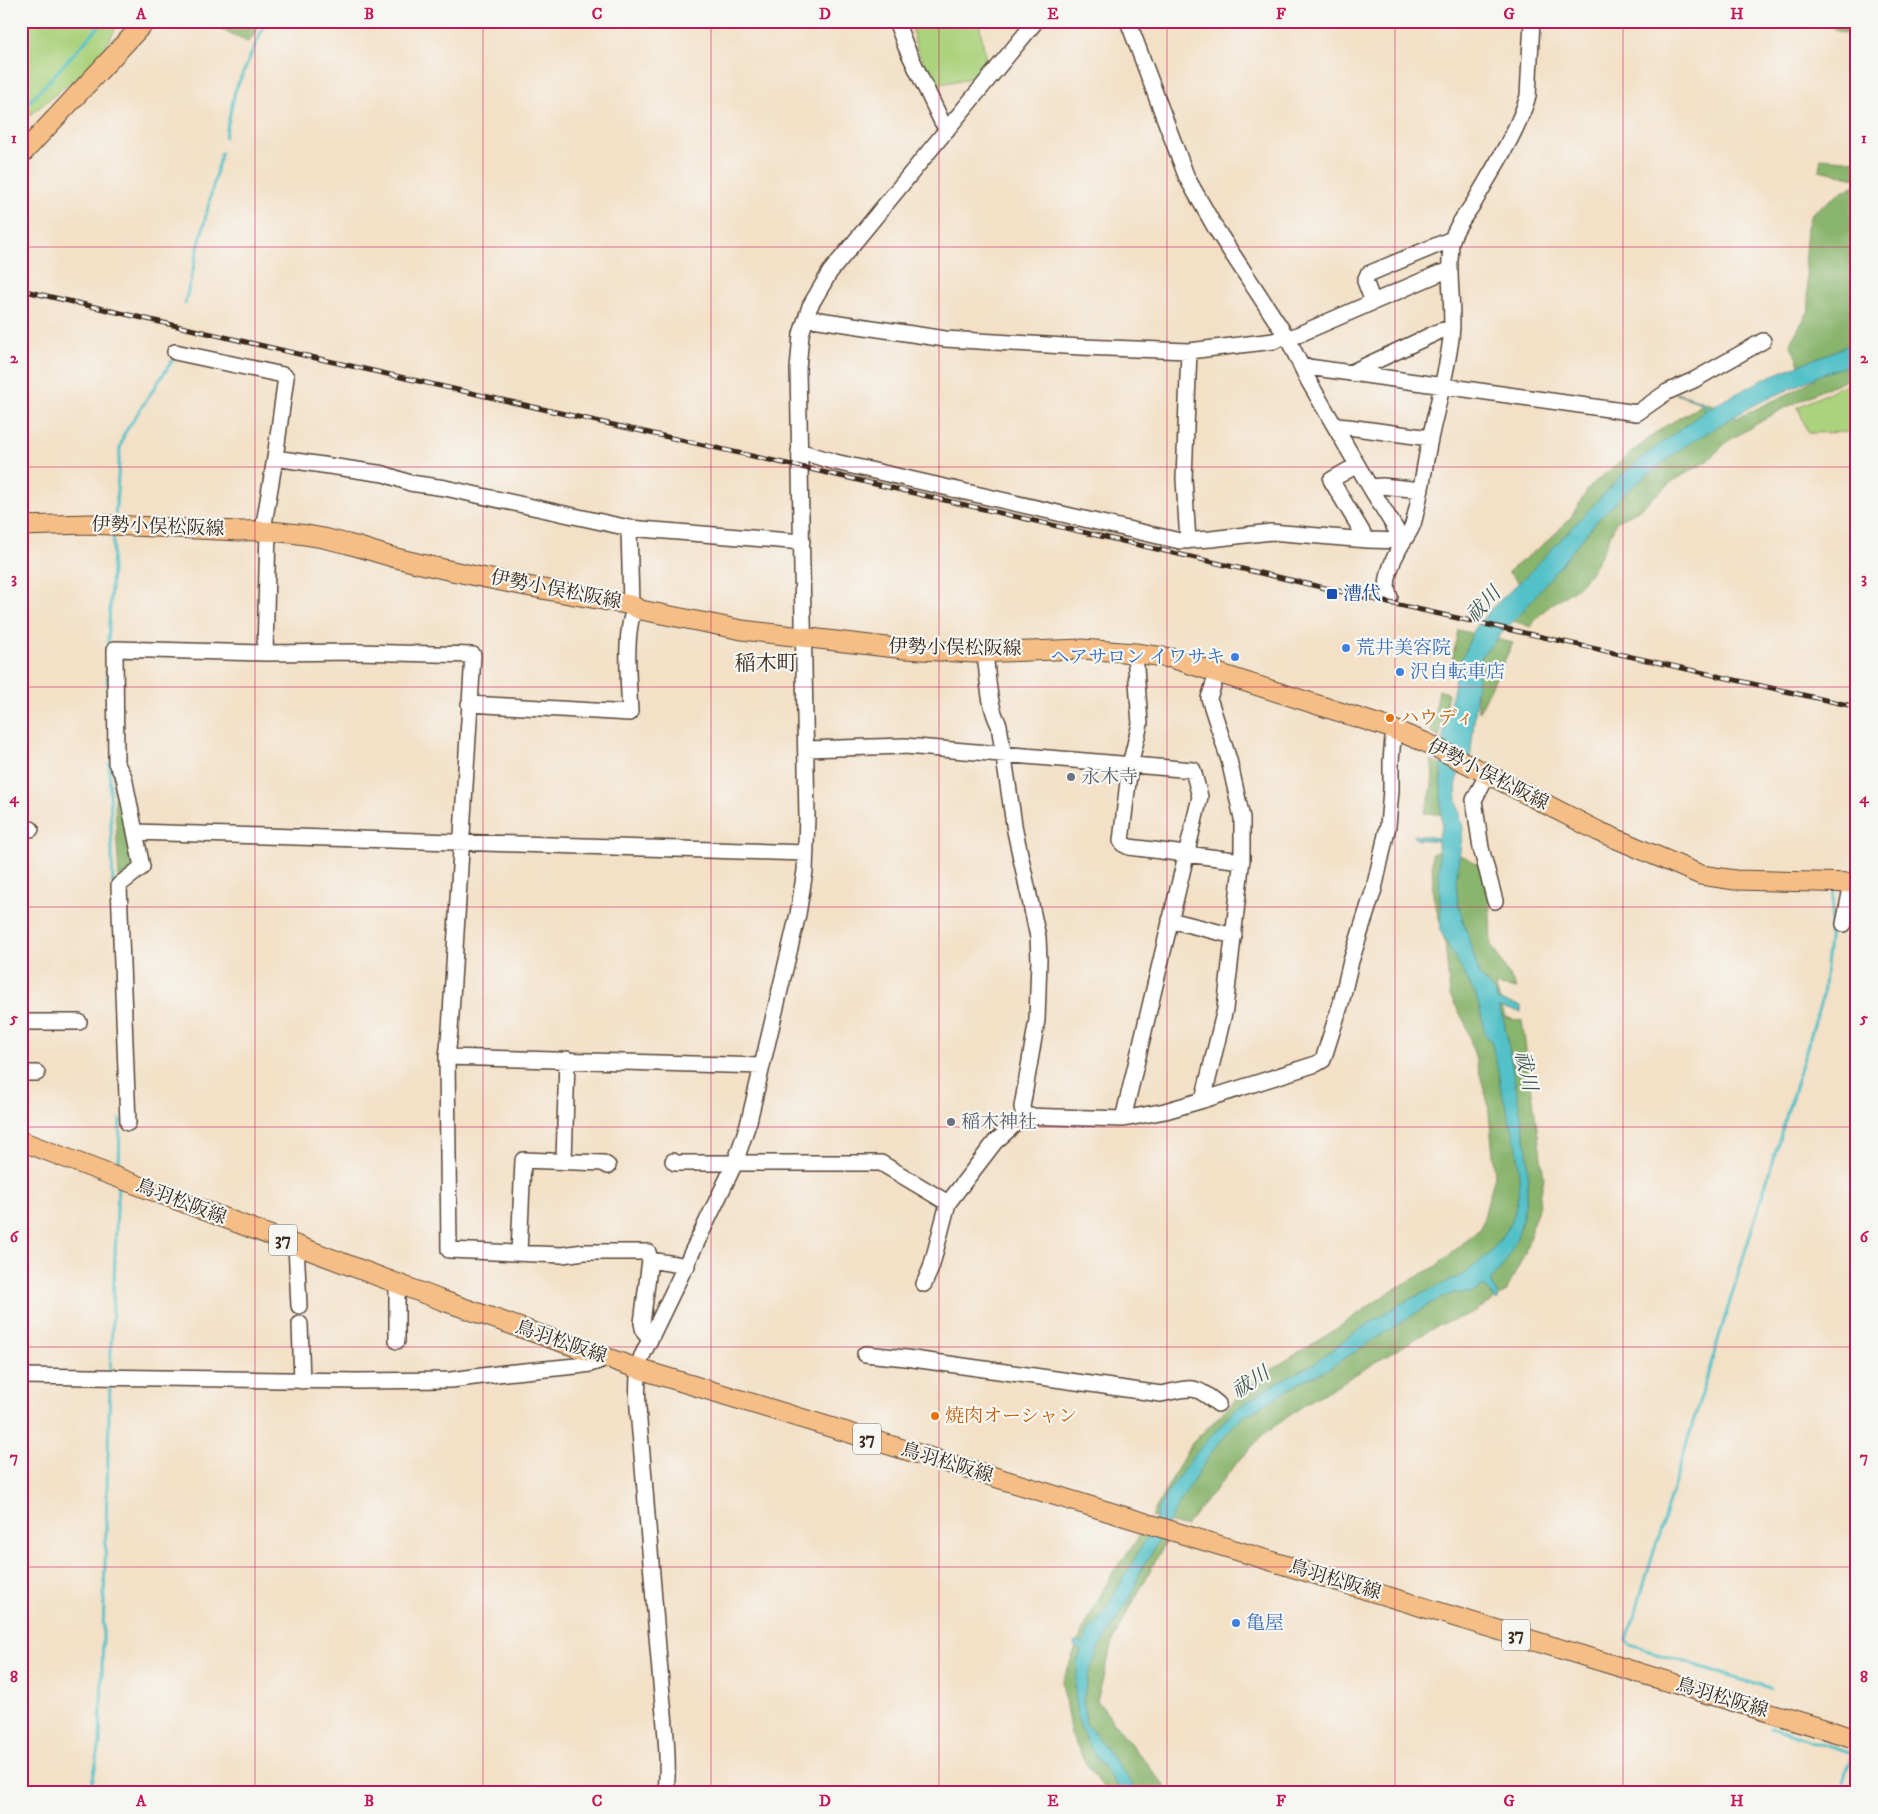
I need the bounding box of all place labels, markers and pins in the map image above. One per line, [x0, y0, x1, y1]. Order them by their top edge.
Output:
place label: 漕代 [1343, 583, 1381, 606]
marker: 漕代 [1325, 587, 1339, 601]
place label: 荒井美容院 [1356, 637, 1451, 660]
marker: 荒井美容院 [1340, 642, 1352, 654]
place label: ヘアサロン イワサキ [1050, 646, 1225, 669]
marker: ヘアサロン イワサキ [1229, 651, 1241, 663]
place label: 沢自転車店 [1410, 661, 1505, 684]
marker: 沢自転車店 [1394, 666, 1406, 678]
place label: ハウディ [1400, 707, 1474, 730]
marker: ハウディ [1384, 712, 1396, 724]
place label: 永木寺 [1081, 766, 1138, 789]
marker: 永木寺 [1065, 771, 1077, 783]
place label: 稲木神社 [961, 1111, 1037, 1134]
marker: 稲木神社 [945, 1116, 957, 1128]
place label: 焼肉オーシャン [945, 1405, 1077, 1428]
marker: 焼肉オーシャン [929, 1410, 941, 1422]
place label: 亀屋 [1246, 1612, 1284, 1635]
marker: 亀屋 [1230, 1617, 1242, 1629]

